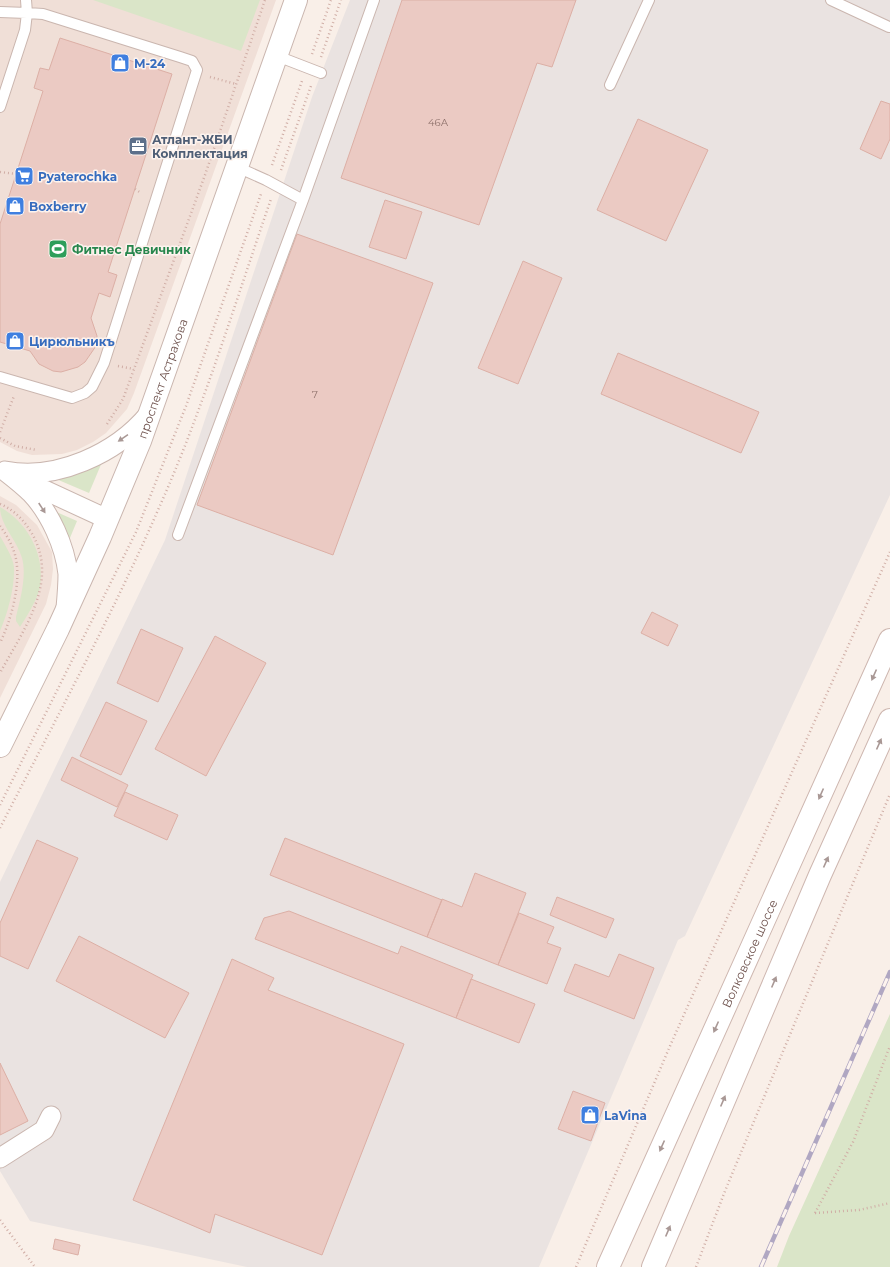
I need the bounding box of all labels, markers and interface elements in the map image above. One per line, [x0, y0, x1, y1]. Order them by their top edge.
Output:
shop icon: М-24 [109, 52, 131, 74]
place label: М-24 [134, 56, 166, 71]
house number: 46А [428, 116, 449, 129]
place label: Атлант-ЖБИ Комплектация [152, 132, 248, 161]
office icon: Атлант-ЖБИ Комплектация [127, 135, 149, 157]
supermarket icon: Pyaterochka [13, 165, 35, 187]
place label: Pyaterochka [38, 169, 117, 184]
shop icon: Boxberry [4, 195, 26, 217]
place label: Boxberry [29, 199, 87, 214]
sports icon: Фитнес Девичник [47, 238, 69, 260]
place label: Фитнес Девичник [72, 242, 191, 257]
street label: проспект Астрахова [134, 316, 190, 441]
shop icon: Цирюльникъ [4, 330, 26, 352]
place label: Цирюльникъ [29, 334, 115, 349]
house number: 7 [312, 388, 318, 401]
one-way arrow [118, 434, 128, 442]
one-way arrow [38, 503, 46, 513]
one-way arrow [871, 670, 877, 681]
one-way arrow [876, 738, 882, 749]
one-way arrow [818, 788, 824, 799]
one-way arrow [823, 857, 829, 868]
street label: Волковское шоссе [718, 897, 780, 1010]
one-way arrow [772, 975, 778, 987]
one-way arrow [713, 1022, 719, 1033]
one-way arrow [721, 1095, 727, 1107]
shop icon: LaVina [579, 1104, 601, 1126]
place label: LaVina [604, 1108, 647, 1123]
one-way arrow [659, 1140, 665, 1151]
one-way arrow [665, 1226, 671, 1237]

